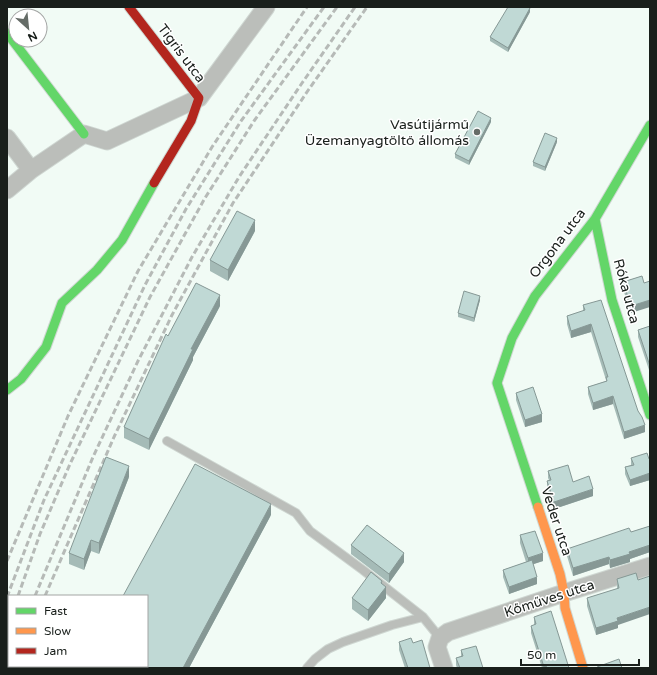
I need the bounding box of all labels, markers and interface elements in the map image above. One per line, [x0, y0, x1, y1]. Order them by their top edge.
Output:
north arrow [8, 8, 48, 48]
street label: Tigris utca [154, 21, 209, 86]
text: N [25, 29, 39, 44]
place label: Vasútijármű Üzemanyagtöltő állomás [305, 116, 469, 149]
marker: Vasútijármű Üzemanyagtöltő állomás [472, 127, 482, 137]
street label: Orgona utca [526, 205, 589, 282]
street label: Róka utca [610, 257, 643, 325]
street label: Veder utca [537, 484, 576, 558]
street label: Kőműves utca [502, 576, 596, 621]
legend [8, 595, 148, 667]
text: Fast [44, 604, 68, 618]
text: Slow [44, 624, 71, 638]
scale bar [521, 641, 639, 667]
text: Jam [44, 644, 67, 658]
text: 50 m [527, 648, 556, 662]

